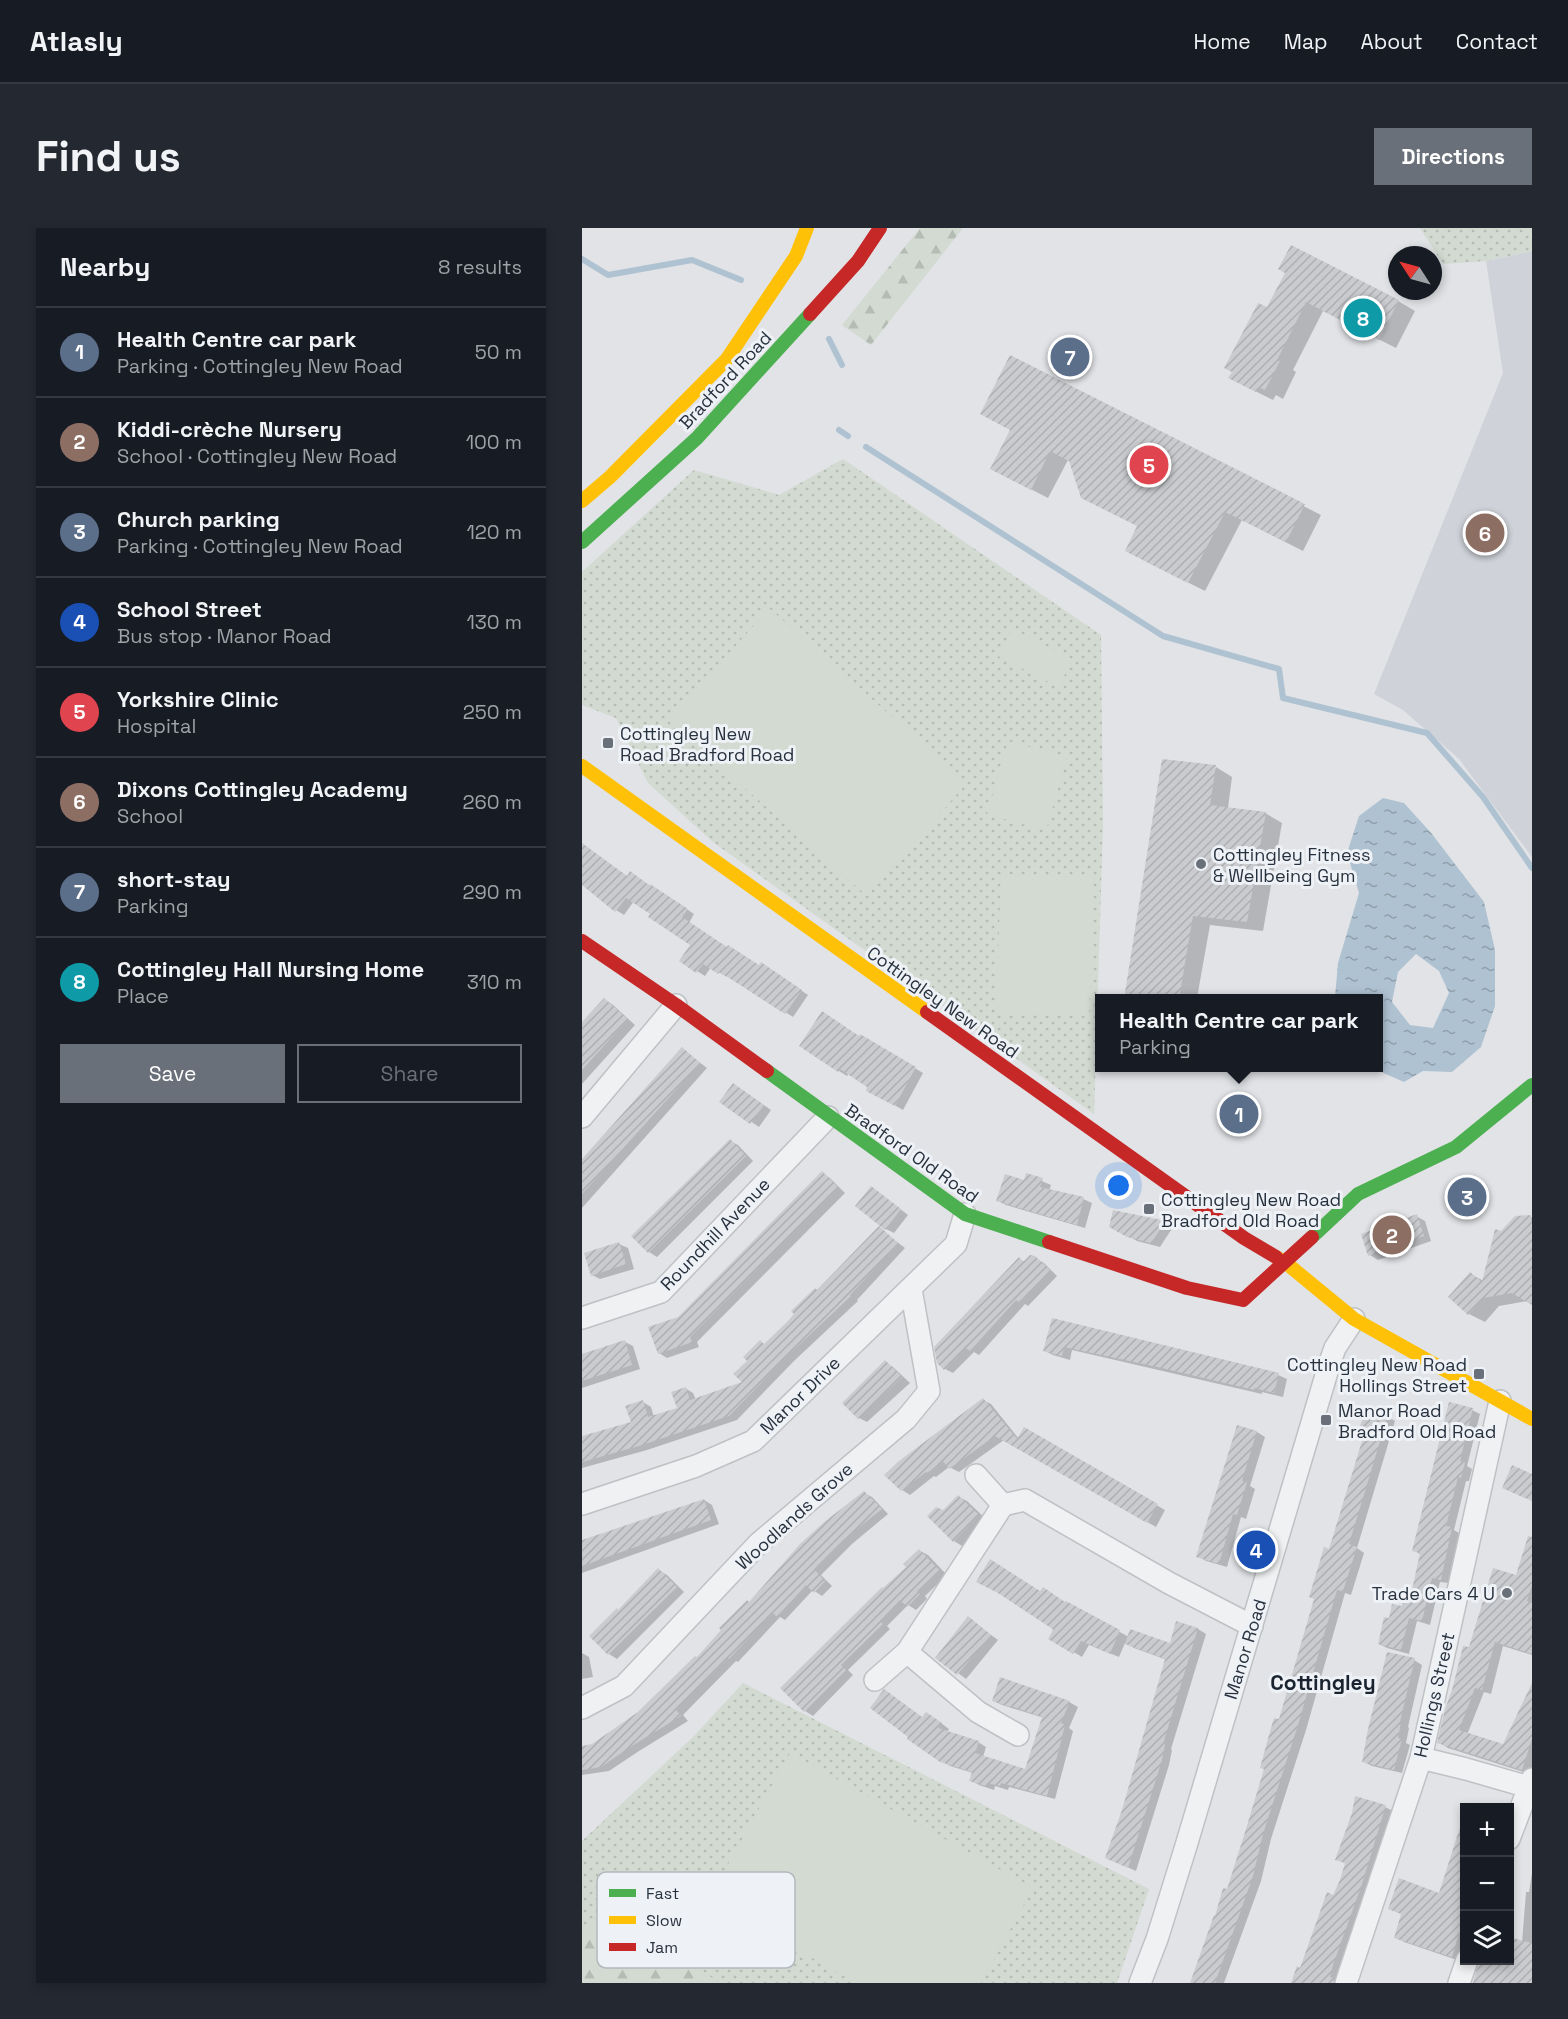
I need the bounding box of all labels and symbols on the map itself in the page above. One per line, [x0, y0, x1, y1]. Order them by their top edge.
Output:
north arrow [1388, 246, 1442, 300]
pin: 8 [1344, 296, 1382, 340]
street label: Bradford Road [674, 326, 776, 434]
pin: 7 [1050, 334, 1090, 380]
pin: 5 [1130, 442, 1168, 488]
pin: 6 [1466, 510, 1504, 556]
place label: Cottingley New Road Bradford Road [620, 722, 794, 766]
marker: Cottingley New Road Bradford Road [601, 736, 615, 750]
place label: Cottingley Fitness & Wellbeing Gym [1213, 843, 1371, 887]
marker: Cottingley Fitness & Wellbeing Gym [1194, 857, 1208, 871]
street label: Cottingley New Road [863, 941, 1023, 1063]
pin: 1 [1220, 1092, 1258, 1136]
street label: Bradford Old Road [841, 1098, 983, 1208]
your location [1104, 1171, 1133, 1200]
street label: Roundhill Avenue [655, 1173, 775, 1295]
pin: 3 [1448, 1174, 1486, 1220]
place label: Cottingley New Road Bradford Old Road [1161, 1188, 1341, 1232]
marker: Cottingley New Road Bradford Old Road [1142, 1202, 1156, 1216]
pin: 2 [1372, 1212, 1412, 1258]
street label: Manor Drive [755, 1351, 845, 1439]
place label: Cottingley New Road Hollings Street [1287, 1353, 1467, 1397]
marker: Cottingley New Road Hollings Street [1472, 1367, 1486, 1381]
place label: Manor Road Bradford Old Road [1338, 1399, 1496, 1443]
marker: Manor Road Bradford Old Road [1319, 1413, 1333, 1427]
street label: Woodlands Grove [731, 1457, 857, 1575]
pin: 4 [1236, 1528, 1276, 1572]
place label: Trade Cars 4 U [1372, 1582, 1495, 1605]
marker: Trade Cars 4 U [1500, 1586, 1514, 1600]
street label: Manor Road [1219, 1596, 1271, 1702]
street label: Hollings Street [1408, 1630, 1460, 1760]
district label: Cottingley [1270, 1669, 1376, 1696]
legend [597, 1872, 795, 1968]
text: Fast [646, 1883, 679, 1904]
text: Slow [646, 1910, 682, 1931]
text: Jam [646, 1937, 678, 1958]

